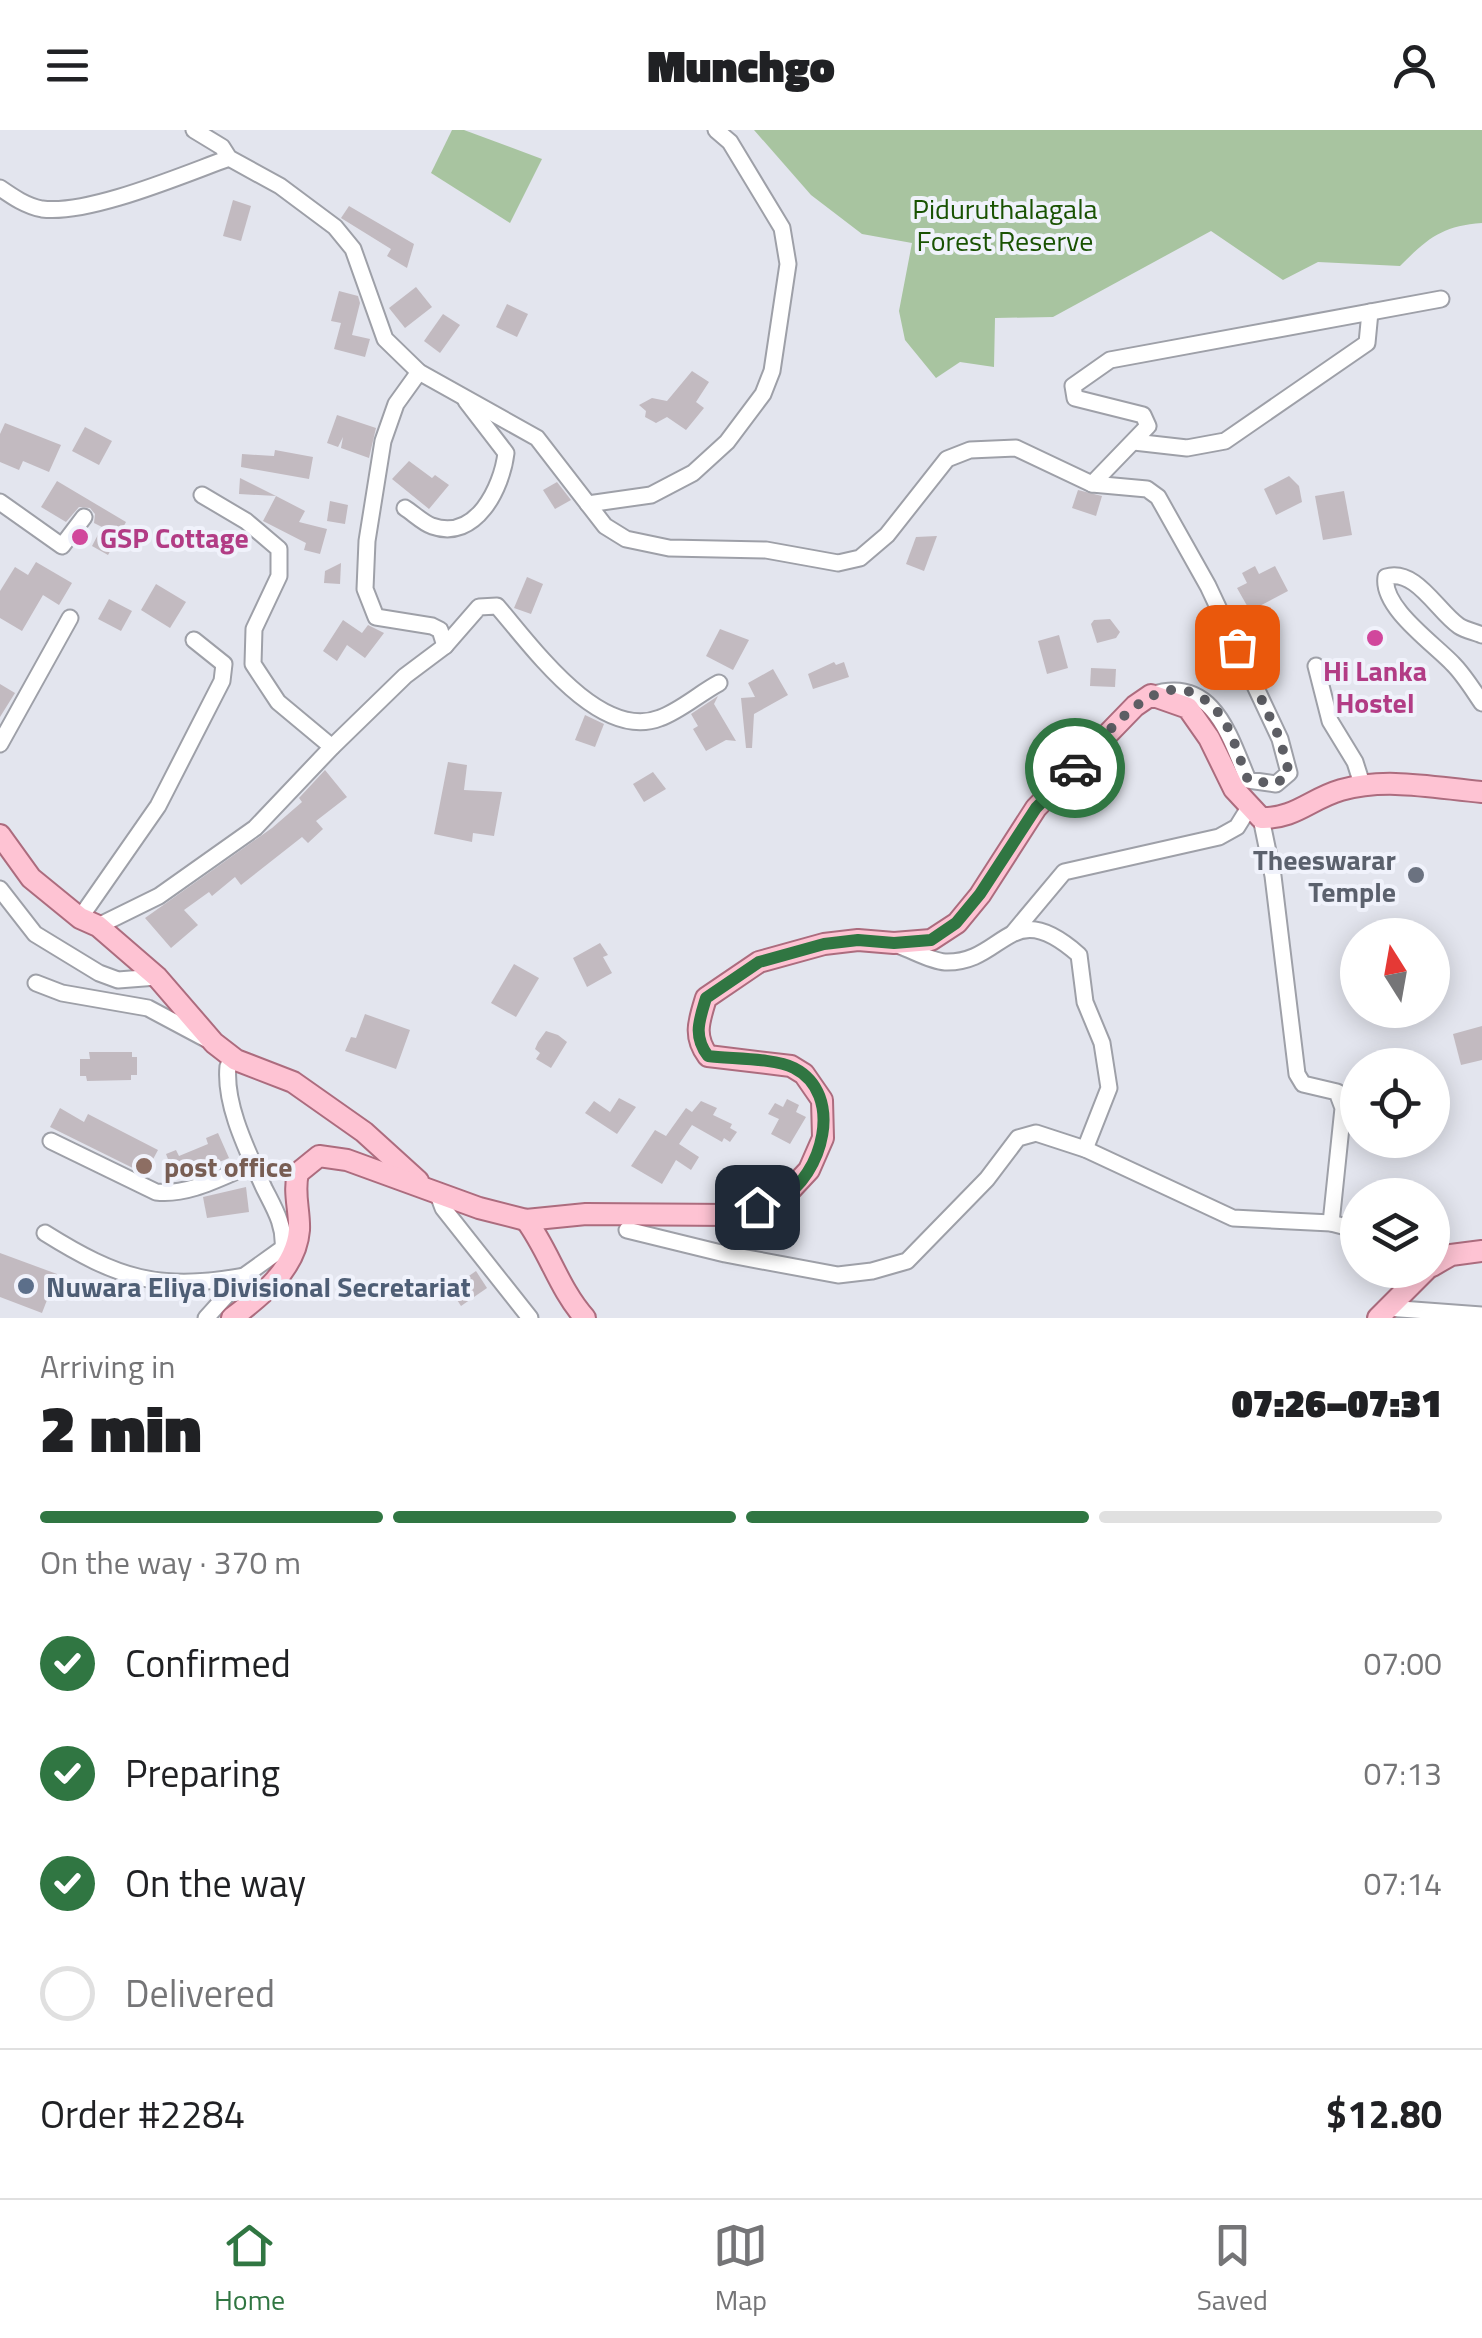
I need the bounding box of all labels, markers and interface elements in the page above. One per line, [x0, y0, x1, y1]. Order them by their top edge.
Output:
text: Munchgo [647, 31, 835, 99]
icon: menu [40, 38, 95, 93]
icon: person [1387, 38, 1442, 93]
park label: Piduruthalagala Forest Reserve [912, 187, 1098, 262]
place label: GSP Cottage [100, 516, 249, 559]
marker: GSP Cottage [69, 526, 91, 548]
pin [1195, 605, 1280, 690]
icon: bag [1210, 620, 1265, 675]
marker: Hi Lanka Hostel [1364, 627, 1386, 649]
place label: Hi Lanka Hostel [1323, 649, 1427, 724]
courier [1025, 718, 1125, 818]
icon: car [1048, 741, 1103, 796]
place label: Theeswarar Temple [1253, 838, 1396, 913]
marker: Theeswarar Temple [1405, 864, 1427, 886]
north arrow [1340, 918, 1450, 1028]
map controls [1340, 918, 1450, 1288]
button: locate [1340, 1048, 1450, 1158]
place label: post office [164, 1145, 292, 1188]
marker: post office [133, 1155, 155, 1177]
pin [715, 1165, 800, 1250]
button: layers [1340, 1178, 1450, 1288]
icon: home [730, 1180, 785, 1235]
place label: Nuwara Eliya Divisional Secretariat [46, 1265, 471, 1308]
marker: Nuwara Eliya Divisional Secretariat [15, 1275, 37, 1297]
text: Arriving in [40, 1342, 176, 1390]
text: 07:26–07:31 [1232, 1374, 1442, 1432]
text: 2 min [40, 1378, 201, 1477]
text: On the way · 370 m [40, 1538, 301, 1586]
text: Confirmed [125, 1634, 291, 1692]
icon: check [40, 1636, 95, 1691]
text: 07:00 [1363, 1639, 1442, 1687]
text: Preparing [125, 1744, 280, 1802]
icon: check [40, 1746, 95, 1801]
text: 07:13 [1363, 1749, 1442, 1797]
text: On the way [125, 1854, 306, 1912]
icon: check [40, 1856, 95, 1911]
text: 07:14 [1363, 1859, 1442, 1907]
text: Delivered [125, 1964, 275, 2022]
text: Order #2284 [40, 2085, 245, 2143]
text: $12.80 [1326, 2085, 1442, 2143]
tab: Home [214, 2218, 285, 2321]
tab: Map [713, 2218, 768, 2321]
tab: Saved [1197, 2218, 1268, 2321]

